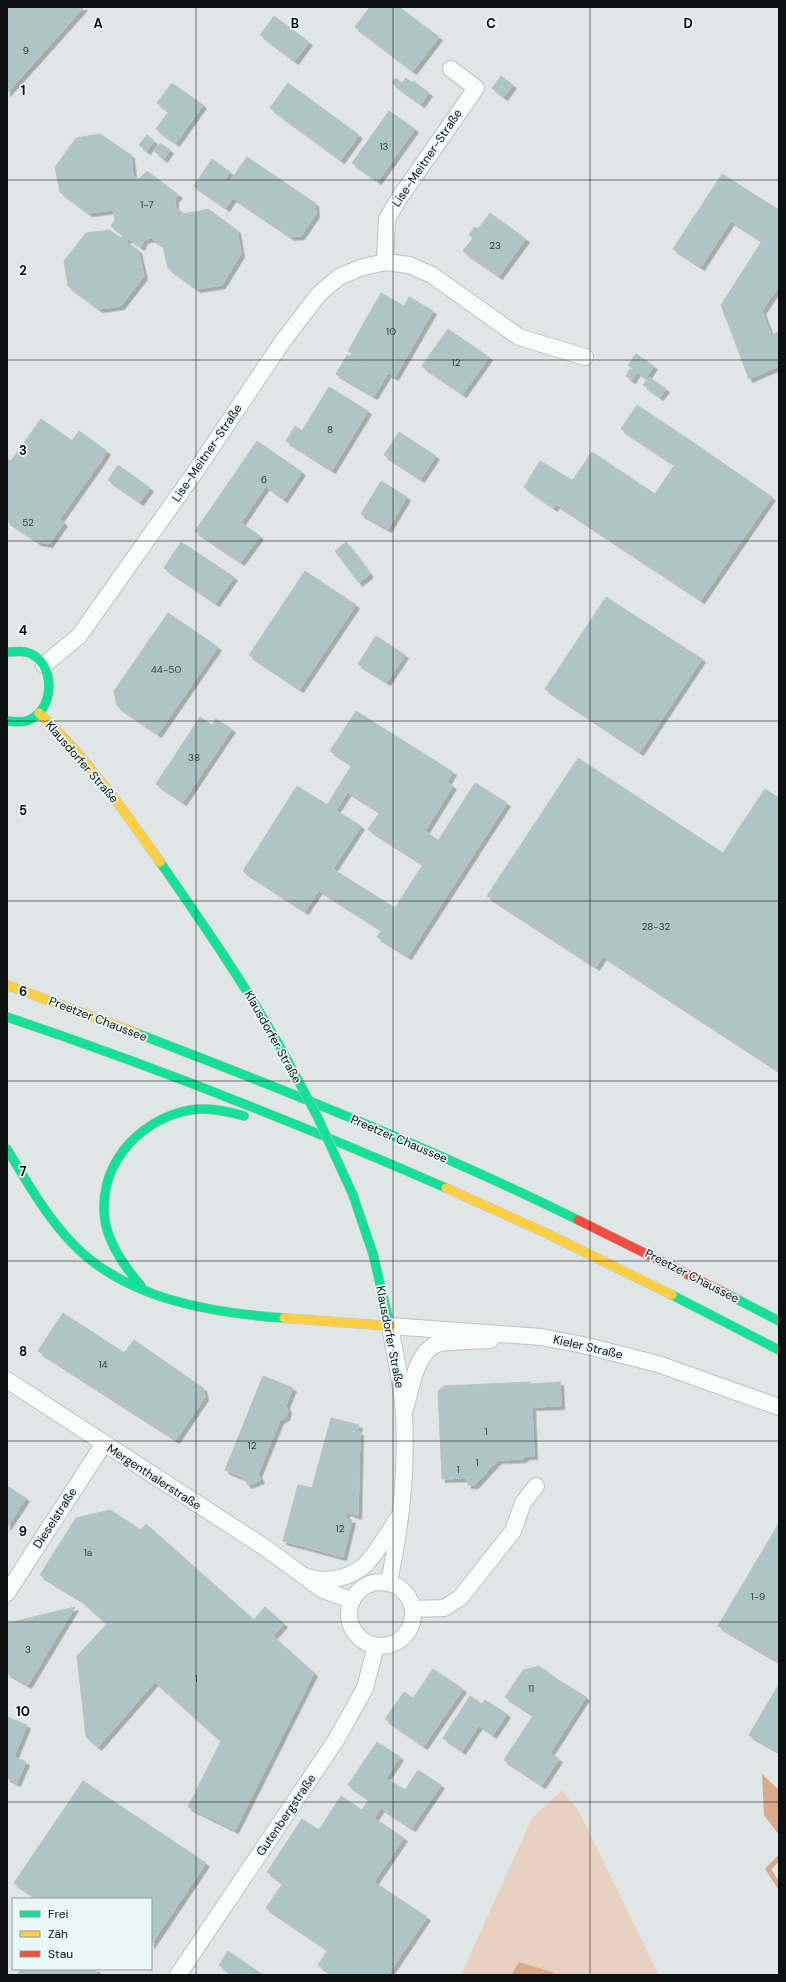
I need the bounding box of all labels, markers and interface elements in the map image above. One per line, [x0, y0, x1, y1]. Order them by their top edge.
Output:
text: A [93, 15, 103, 32]
text: B [291, 15, 299, 32]
text: C [486, 15, 496, 32]
text: D [683, 15, 693, 32]
house number: 9 [23, 44, 29, 57]
text: 1 [21, 82, 25, 99]
street label: Lise-Meitner-Straße [388, 106, 466, 210]
house number: 13 [379, 140, 389, 153]
house number: 1-7 [140, 198, 154, 211]
house number: 23 [489, 239, 501, 252]
text: 2 [19, 262, 27, 279]
house number: 10 [386, 325, 396, 338]
house number: 12 [452, 356, 461, 369]
street label: Lise-Meitner-Straße [168, 401, 246, 505]
house number: 8 [327, 423, 333, 436]
text: 3 [19, 442, 27, 459]
house number: 6 [261, 473, 267, 486]
house number: 52 [22, 516, 34, 529]
text: 4 [19, 622, 27, 639]
house number: 44-50 [151, 663, 181, 676]
street label: Klausdorfer Straße [42, 718, 122, 807]
house number: 38 [188, 751, 200, 764]
text: 5 [19, 802, 27, 819]
house number: 28-32 [642, 920, 671, 933]
text: 6 [19, 983, 27, 1000]
street label: Klausdorfer Straße [241, 988, 305, 1086]
street label: Preetzer Chaussee [47, 993, 150, 1045]
street label: Preetzer Chaussee [348, 1111, 450, 1167]
text: 7 [20, 1163, 27, 1180]
street label: Preetzer Chaussee [642, 1245, 742, 1307]
street label: Klausdorfer Straße [372, 1285, 408, 1390]
street label: Kieler Straße [552, 1331, 625, 1363]
text: 8 [19, 1343, 27, 1360]
house number: 14 [98, 1358, 108, 1371]
house number: 1 [484, 1425, 488, 1438]
house number: 12 [248, 1439, 257, 1452]
street label: Mergenthalerstraße [104, 1440, 204, 1514]
house number: 1 [475, 1456, 479, 1469]
house number: 1 [456, 1463, 460, 1476]
street label: Dieselstraße [29, 1484, 81, 1551]
house number: 12 [336, 1522, 345, 1535]
text: 9 [19, 1523, 27, 1540]
house number: 1a [84, 1546, 92, 1559]
house number: 1-9 [751, 1590, 765, 1603]
house number: 3 [25, 1643, 31, 1656]
house number: 1 [194, 1672, 198, 1685]
house number: 11 [528, 1682, 534, 1695]
text: 10 [16, 1703, 30, 1720]
street label: Gutenbergstraße [253, 1771, 319, 1859]
legend [12, 1898, 152, 1970]
text: Frei [48, 1906, 68, 1922]
text: Zäh [48, 1926, 68, 1942]
text: Stau [48, 1946, 73, 1962]

